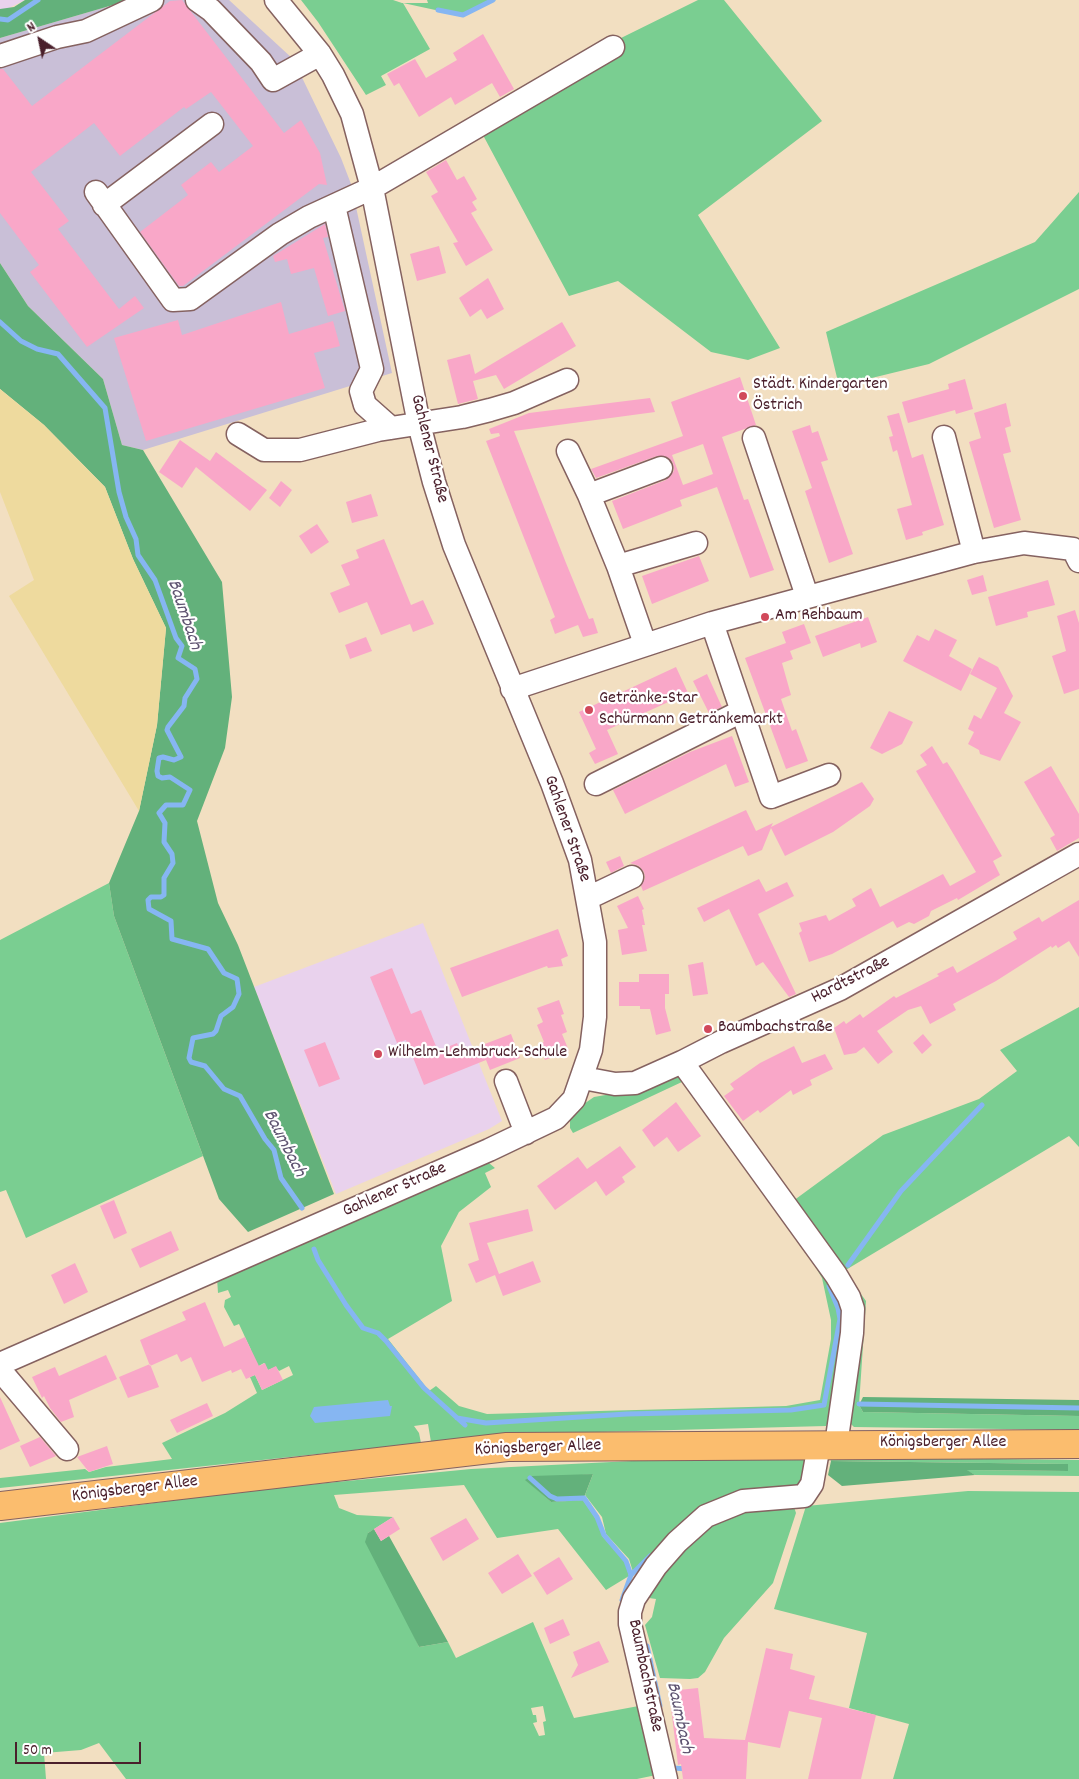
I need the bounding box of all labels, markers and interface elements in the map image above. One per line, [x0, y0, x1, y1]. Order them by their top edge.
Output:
north arrow [15, 15, 65, 65]
text: N [23, 17, 40, 38]
place label: Städt. Kindergarten Östrich [753, 375, 888, 418]
marker: Städt. Kindergarten Östrich [737, 390, 749, 402]
street label: Gahlener Straße [404, 392, 452, 506]
water label: Baumbach [160, 577, 206, 653]
place label: Am Rehbaum [775, 606, 863, 628]
marker: Am Rehbaum [759, 611, 771, 623]
place label: Getränke-Star Schürmann Getränkemarkt [599, 689, 783, 732]
marker: Getränke-Star Schürmann Getränkemarkt [583, 704, 595, 716]
street label: Gahlener Straße [538, 773, 594, 885]
street label: Hardtstraße [808, 952, 894, 1010]
place label: Baumbachstraße [718, 1018, 833, 1040]
marker: Baumbachstraße [702, 1023, 714, 1035]
place label: Wilhelm-Lehmbruck-Schule [388, 1043, 567, 1065]
marker: Wilhelm-Lehmbruck-Schule [372, 1048, 384, 1060]
water label: Baumbach [256, 1106, 310, 1182]
street label: Gahlener Straße [340, 1159, 450, 1223]
street label: Königsberger Allee [880, 1433, 1006, 1455]
street label: Königsberger Allee [474, 1436, 602, 1462]
street label: Königsberger Allee [71, 1472, 199, 1508]
street label: Baumbachstraße [622, 1618, 666, 1734]
water label: Baumbach [659, 1680, 697, 1756]
scale bar [18, 1732, 144, 1764]
text: 50 m [23, 1740, 52, 1762]

